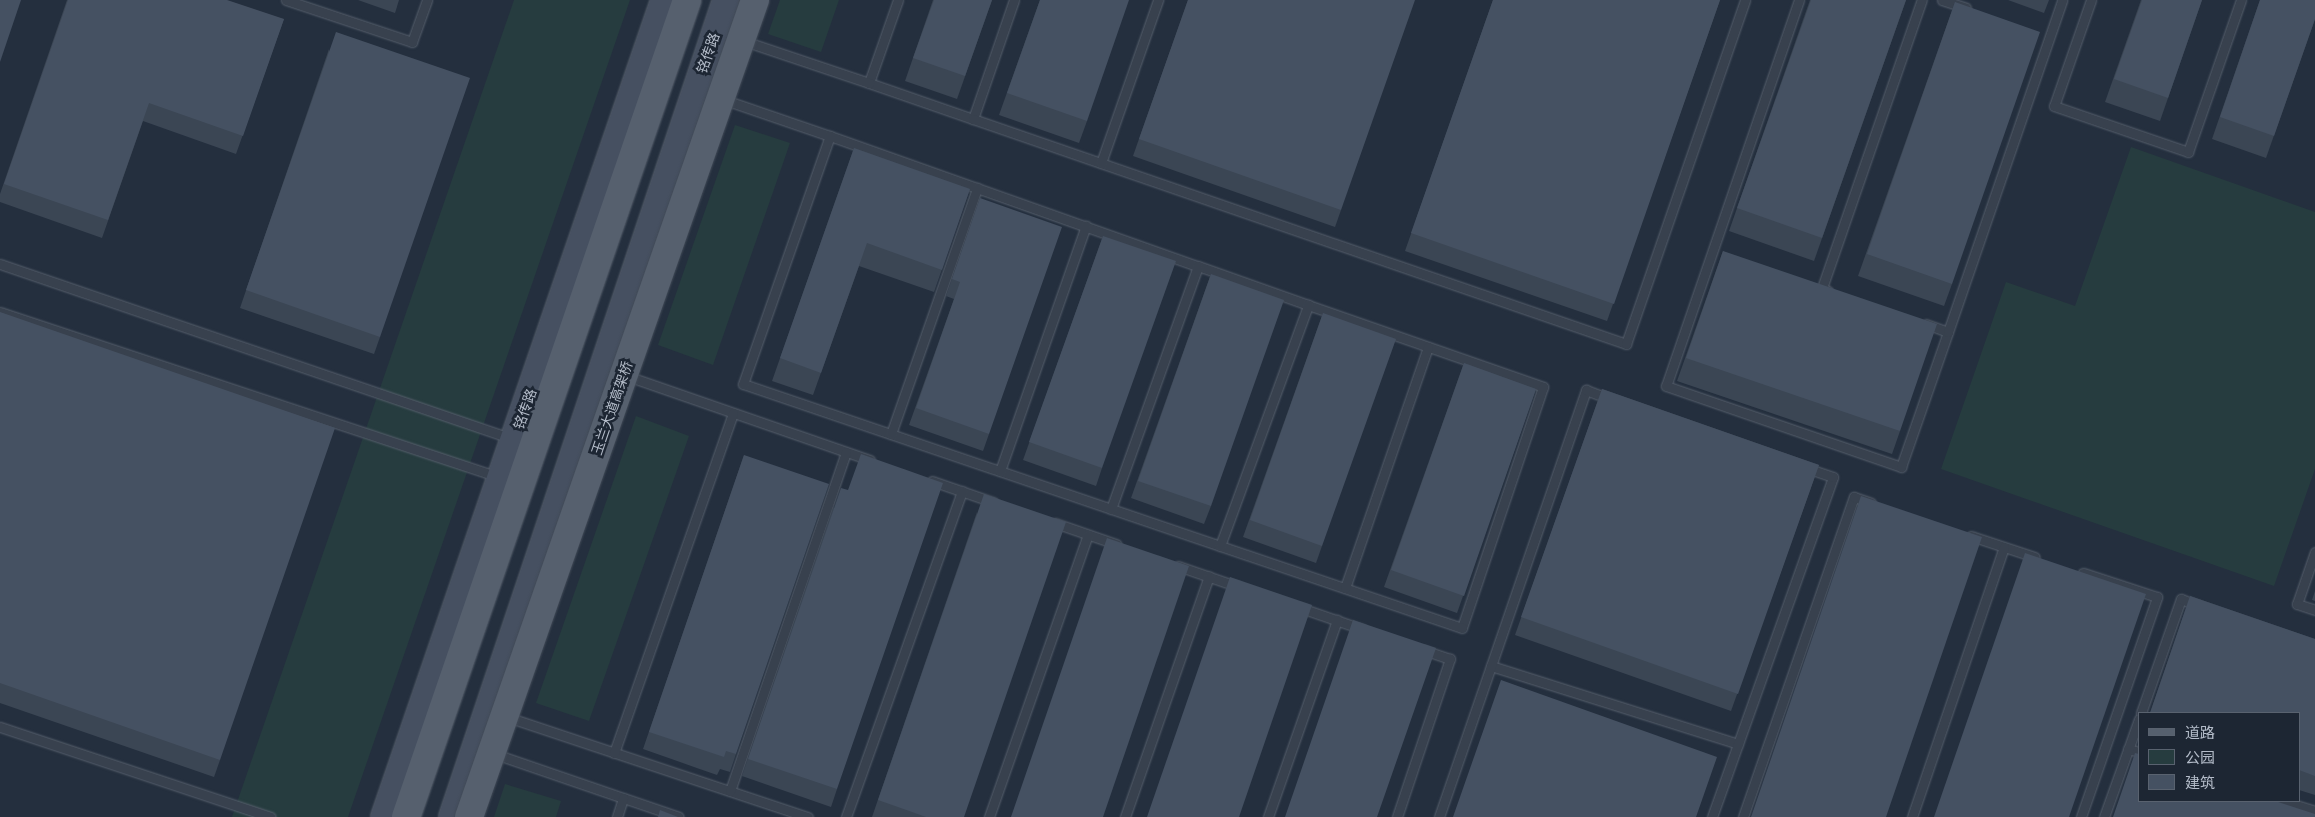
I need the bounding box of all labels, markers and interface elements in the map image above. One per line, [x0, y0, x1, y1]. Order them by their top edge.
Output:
street label: 铭传路 [693, 30, 723, 76]
street label: 玉兰大道高架桥 [588, 359, 636, 457]
street label: 铭传路 [510, 386, 540, 432]
legend [2138, 712, 2300, 802]
text: 道路 [2185, 723, 2215, 742]
text: 公园 [2185, 748, 2215, 767]
text: 建筑 [2185, 773, 2215, 792]

